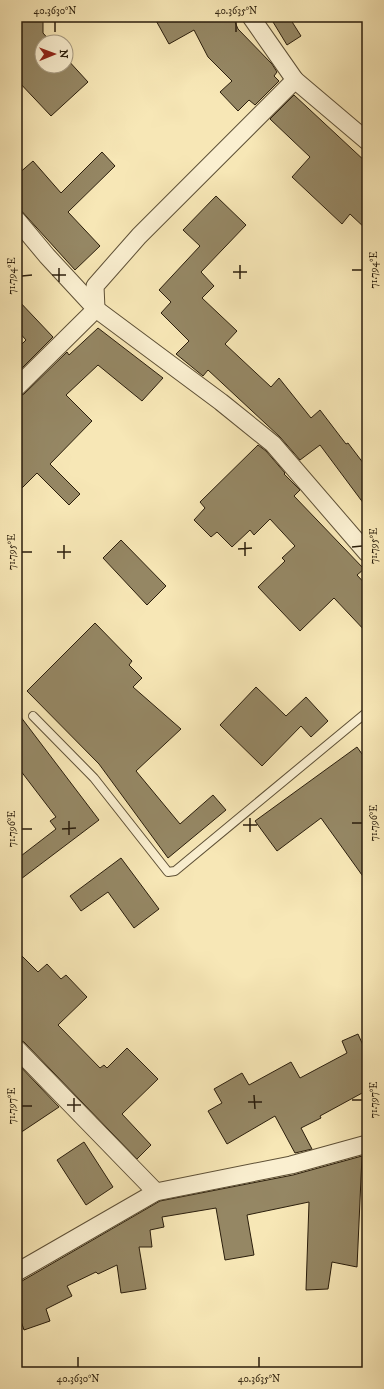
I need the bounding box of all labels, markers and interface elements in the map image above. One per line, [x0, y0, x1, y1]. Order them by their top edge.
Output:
text: 40.3630°N [34, 5, 76, 17]
text: 40.3635°N [215, 5, 257, 17]
north arrow [34, 34, 74, 74]
text: N [56, 49, 70, 58]
text: 71.794°E [368, 251, 380, 289]
text: 71.794°E [6, 257, 18, 295]
text: 71.795°E [368, 528, 380, 564]
text: 71.795°E [6, 534, 18, 570]
text: 71.796°E [368, 805, 380, 841]
text: 71.796°E [6, 811, 18, 847]
text: 71.797°E [368, 1082, 380, 1118]
text: 71.797°E [6, 1088, 18, 1124]
text: 40.3630°N [57, 1373, 99, 1385]
text: 40.3635°N [238, 1373, 280, 1385]

